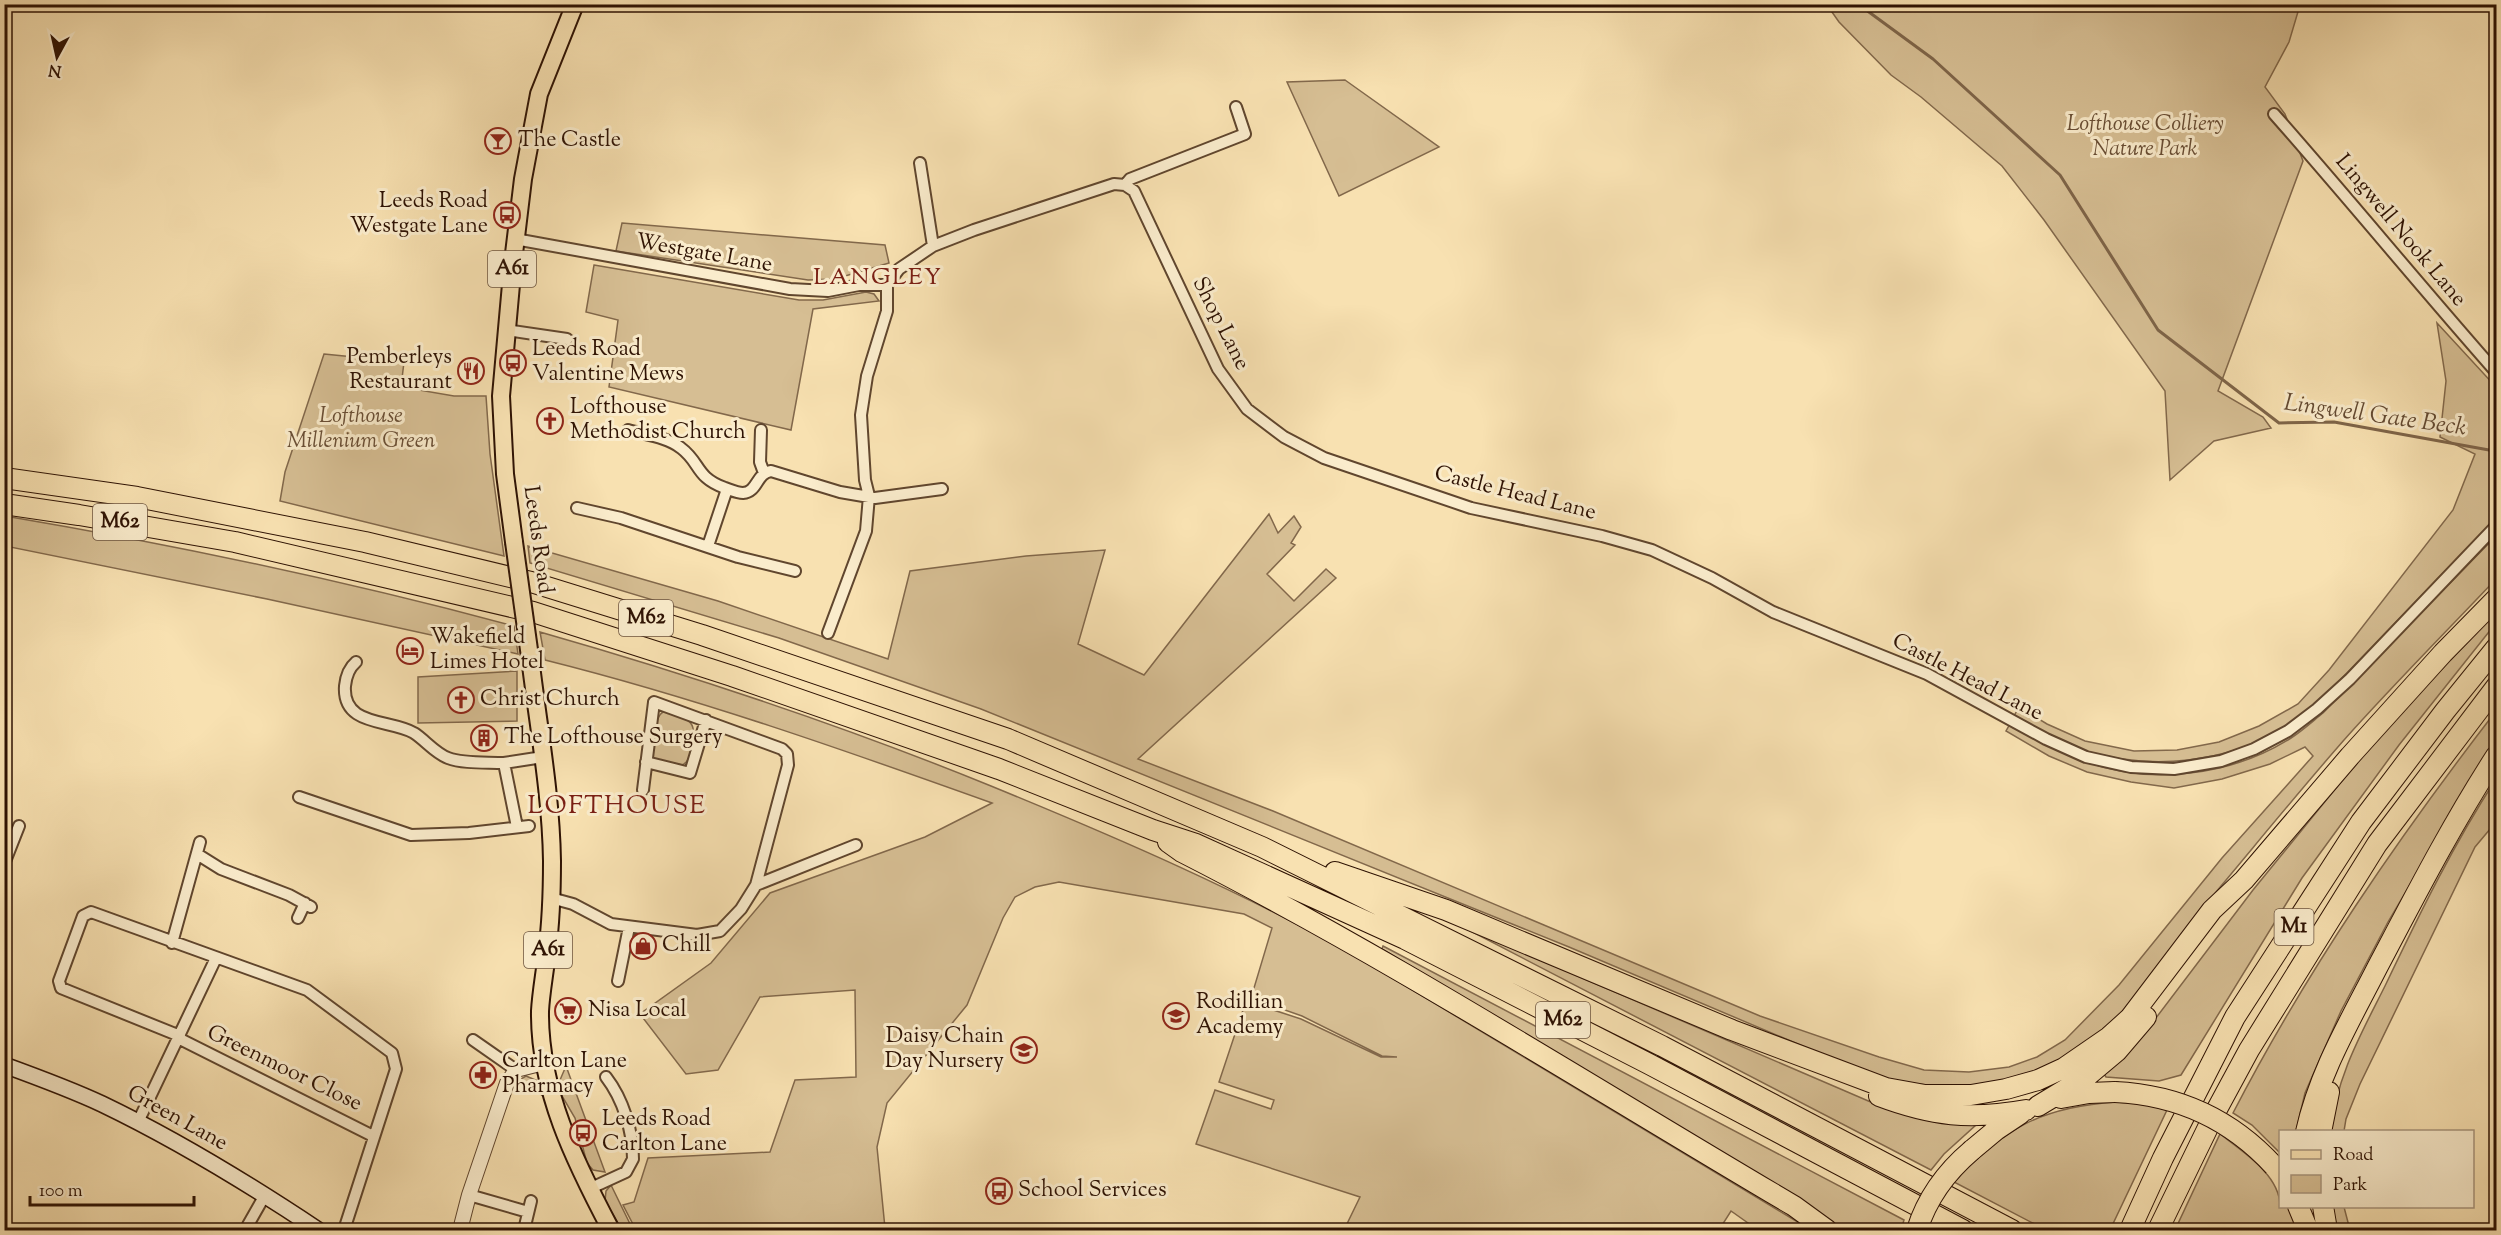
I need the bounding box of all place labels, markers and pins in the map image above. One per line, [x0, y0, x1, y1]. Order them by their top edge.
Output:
place label: The Castle [518, 125, 621, 157]
bar icon: The Castle [483, 126, 513, 156]
place label: Leeds Road Westgate Lane [350, 186, 488, 243]
bus stop icon: Leeds Road Westgate Lane [492, 200, 522, 230]
place label: Leeds Road Valentine Mews [532, 334, 684, 391]
place label: Pemberleys Restaurant [346, 342, 452, 399]
bus stop icon: Leeds Road Valentine Mews [498, 348, 528, 378]
restaurant icon: Pemberleys Restaurant [456, 356, 486, 386]
place label: Lofthouse Methodist Church [570, 392, 746, 449]
church icon: Lofthouse Methodist Church [535, 406, 565, 436]
place label: Wakefield Limes Hotel [430, 622, 544, 679]
hotel icon: Wakefield Limes Hotel [395, 636, 425, 666]
place label: Christ Church [480, 684, 620, 716]
church icon: Christ Church [446, 685, 476, 715]
place label: The Lofthouse Surgery [504, 722, 723, 754]
building icon: The Lofthouse Surgery [469, 723, 499, 753]
place label: Chill [662, 930, 711, 962]
shop icon: Chill [628, 931, 658, 961]
place label: Rodillian Academy [1196, 987, 1284, 1044]
place label: Nisa Local [588, 995, 687, 1027]
supermarket icon: Nisa Local [553, 996, 583, 1026]
school or university icon: Rodillian Academy [1161, 1001, 1191, 1031]
place label: Daisy Chain Day Nursery [885, 1021, 1004, 1078]
school or university icon: Daisy Chain Day Nursery [1009, 1035, 1039, 1065]
place label: Carlton Lane Pharmacy [502, 1046, 627, 1103]
pharmacy icon: Carlton Lane Pharmacy [468, 1060, 498, 1090]
place label: Leeds Road Carlton Lane [602, 1104, 727, 1161]
bus stop icon: Leeds Road Carlton Lane [568, 1118, 598, 1148]
place label: School Services [1018, 1175, 1167, 1207]
bus stop icon: School Services [984, 1176, 1014, 1206]

